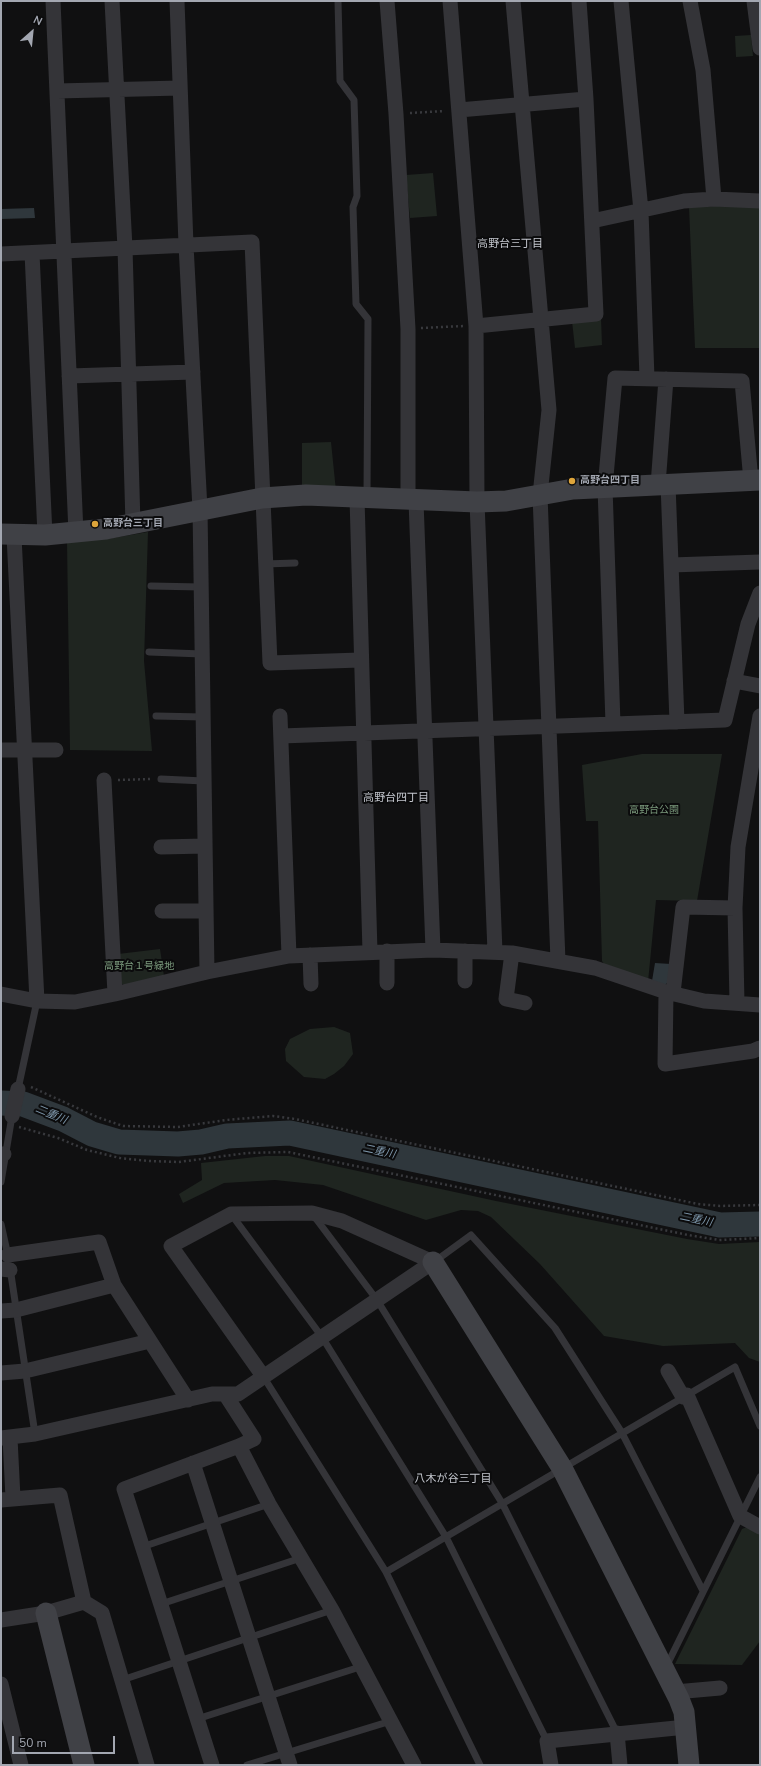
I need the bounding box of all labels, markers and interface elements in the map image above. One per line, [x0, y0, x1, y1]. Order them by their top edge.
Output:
north arrow [12, 12, 52, 52]
text: N [31, 12, 45, 29]
district label: 高野台三丁目 [477, 237, 543, 251]
place label: 高野台四丁目 [580, 475, 640, 487]
marker: 高野台四丁目 [567, 476, 577, 486]
place label: 高野台三丁目 [103, 518, 163, 530]
marker: 高野台三丁目 [90, 519, 100, 529]
district label: 高野台四丁目 [363, 791, 429, 805]
park label: 高野台公園 [629, 805, 679, 817]
park label: 高野台１号緑地 [104, 961, 174, 973]
water label: 二重川 [33, 1103, 69, 1127]
water label: 二重川 [361, 1142, 397, 1162]
water label: 二重川 [678, 1210, 714, 1230]
district label: 八木が谷三丁目 [415, 1472, 491, 1486]
scale bar [14, 1728, 117, 1754]
text: 50 m [19, 1735, 47, 1751]

